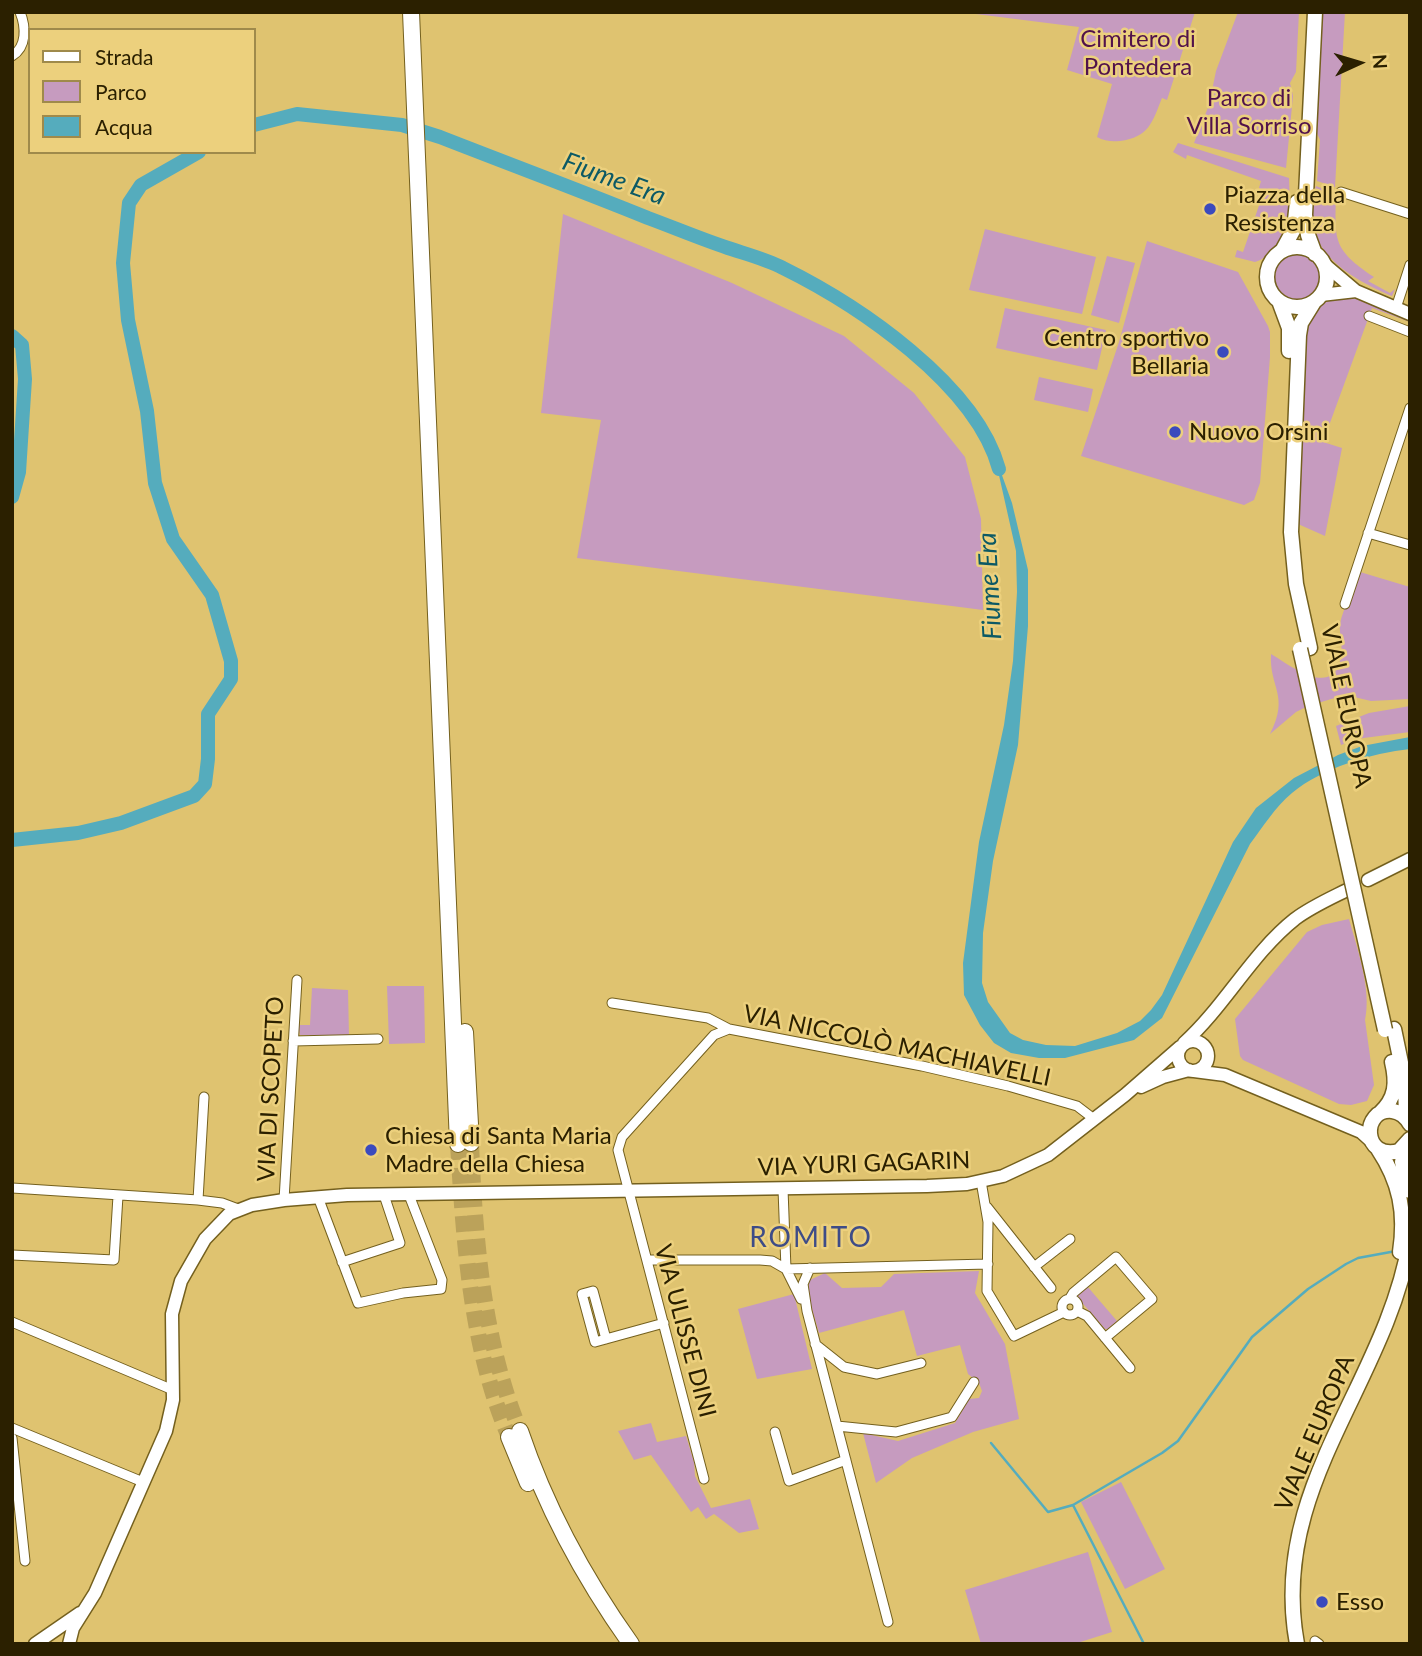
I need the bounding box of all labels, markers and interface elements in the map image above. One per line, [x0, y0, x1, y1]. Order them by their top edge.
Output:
park label: Cimitero di Pontedera [1080, 25, 1196, 81]
legend [28, 28, 256, 154]
north arrow [1324, 28, 1394, 98]
text: Strada [95, 44, 154, 69]
text: N [1368, 53, 1392, 70]
text: Parco [95, 79, 147, 104]
park label: Parco di Villa Sorriso [1186, 84, 1312, 140]
text: Acqua [95, 114, 153, 139]
water label: Fiume Era [558, 146, 670, 212]
place label: Piazza della Resistenza [1224, 181, 1345, 237]
marker: Piazza della Resistenza [1202, 201, 1218, 217]
place label: Centro sportivo Bellaria [1044, 324, 1209, 380]
marker: Centro sportivo Bellaria [1215, 344, 1231, 360]
place label: Nuovo Orsini [1189, 418, 1328, 446]
marker: Nuovo Orsini [1167, 424, 1183, 440]
water label: Fiume Era [972, 532, 1008, 640]
street label: VIALE EUROPA [1315, 622, 1377, 790]
street label: VIA DI SCOPETO [252, 996, 290, 1182]
street label: VIA NICCOLÒ MACHIAVELLI [741, 999, 1053, 1093]
place label: Chiesa di Santa Maria Madre della Chiesa [385, 1122, 612, 1178]
marker: Chiesa di Santa Maria Madre della Chiesa [363, 1142, 379, 1158]
street label: VIA YURI GAGARIN [757, 1146, 971, 1182]
district label: ROMITO [750, 1221, 872, 1255]
street label: VIA ULISSE DINI [648, 1241, 722, 1421]
street label: VIALE EUROPA [1269, 1351, 1361, 1515]
place label: Esso [1336, 1588, 1384, 1616]
marker: Esso [1314, 1594, 1330, 1610]

